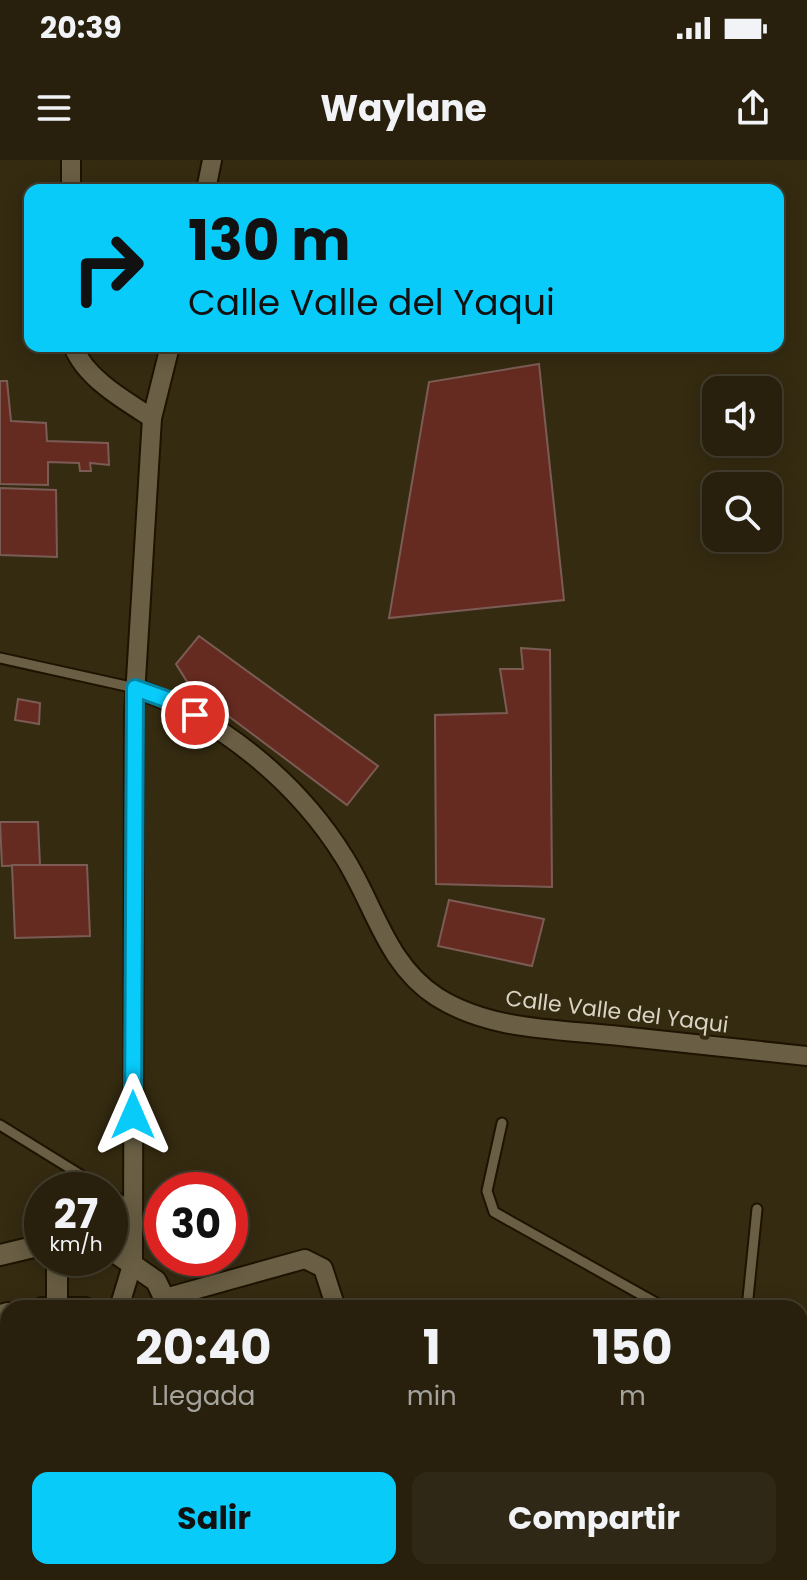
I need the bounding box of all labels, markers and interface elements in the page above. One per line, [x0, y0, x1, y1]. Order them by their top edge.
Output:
text: 20:39 [40, 6, 122, 49]
text: Waylane [320, 83, 487, 134]
icon: menu [32, 86, 76, 130]
icon: share [731, 86, 775, 130]
text: 130 m [188, 201, 351, 280]
icon: right [56, 216, 160, 320]
text: Calle Valle del Yaqui [188, 277, 555, 328]
map controls [702, 376, 782, 552]
button: sound [702, 376, 782, 456]
button: search [702, 472, 782, 552]
pin [161, 681, 229, 749]
icon: arrive [173, 693, 217, 737]
street label: Calle Valle del Yaqui [504, 982, 730, 1041]
position arrow [91, 1073, 175, 1157]
speed limit sign: 30 [144, 1172, 248, 1276]
text: 27 [54, 1186, 98, 1242]
text: km/h [49, 1230, 103, 1258]
text: 20:40 [135, 1314, 272, 1381]
text: 1 [423, 1314, 441, 1381]
text: 150 [592, 1314, 673, 1381]
text: Llegada [151, 1378, 255, 1414]
text: min [407, 1378, 457, 1414]
text: m [619, 1378, 646, 1414]
button: Salir [32, 1472, 396, 1564]
button: Compartir [412, 1472, 776, 1564]

